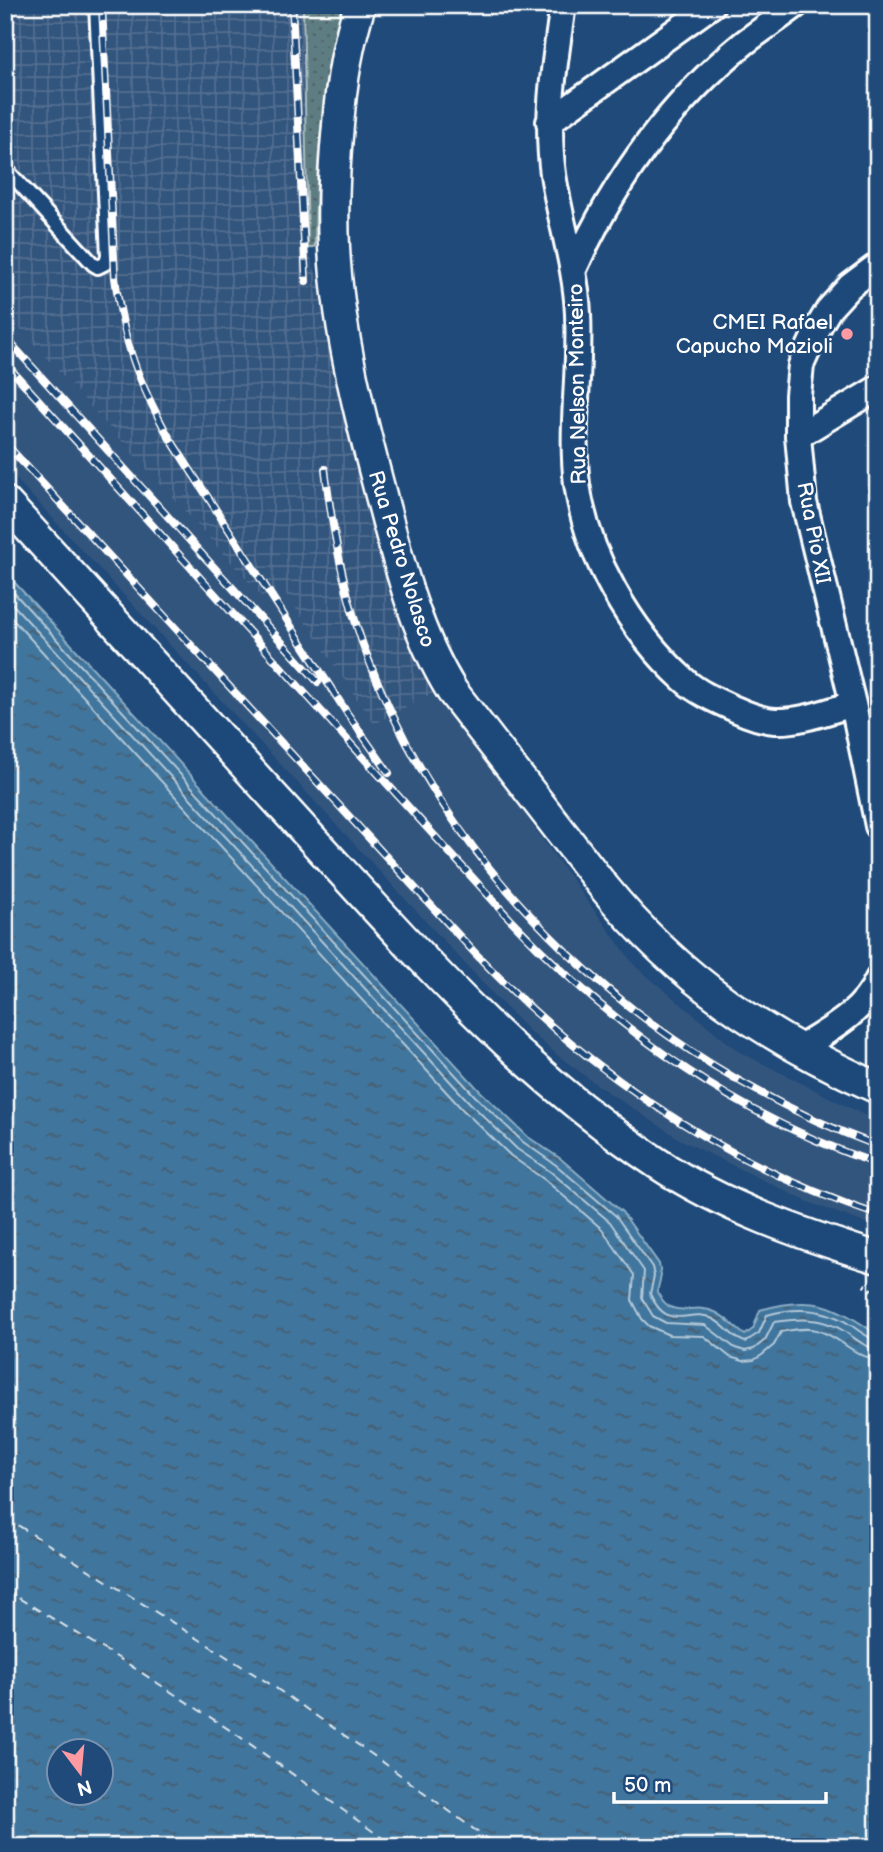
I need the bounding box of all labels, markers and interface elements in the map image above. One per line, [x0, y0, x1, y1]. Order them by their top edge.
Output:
street label: Rua Nelson Monteiro [563, 283, 592, 485]
place label: CMEI Rafael Capucho Mazioli [676, 310, 833, 359]
marker: CMEI Rafael Capucho Mazioli [839, 326, 855, 342]
street label: Rua Pedro Nolasco [363, 468, 440, 651]
street label: Rua Pio XII [791, 480, 836, 586]
north arrow [46, 1736, 116, 1806]
scale bar [614, 1761, 825, 1805]
text: 50 m [624, 1773, 671, 1798]
text: N [74, 1774, 94, 1800]

